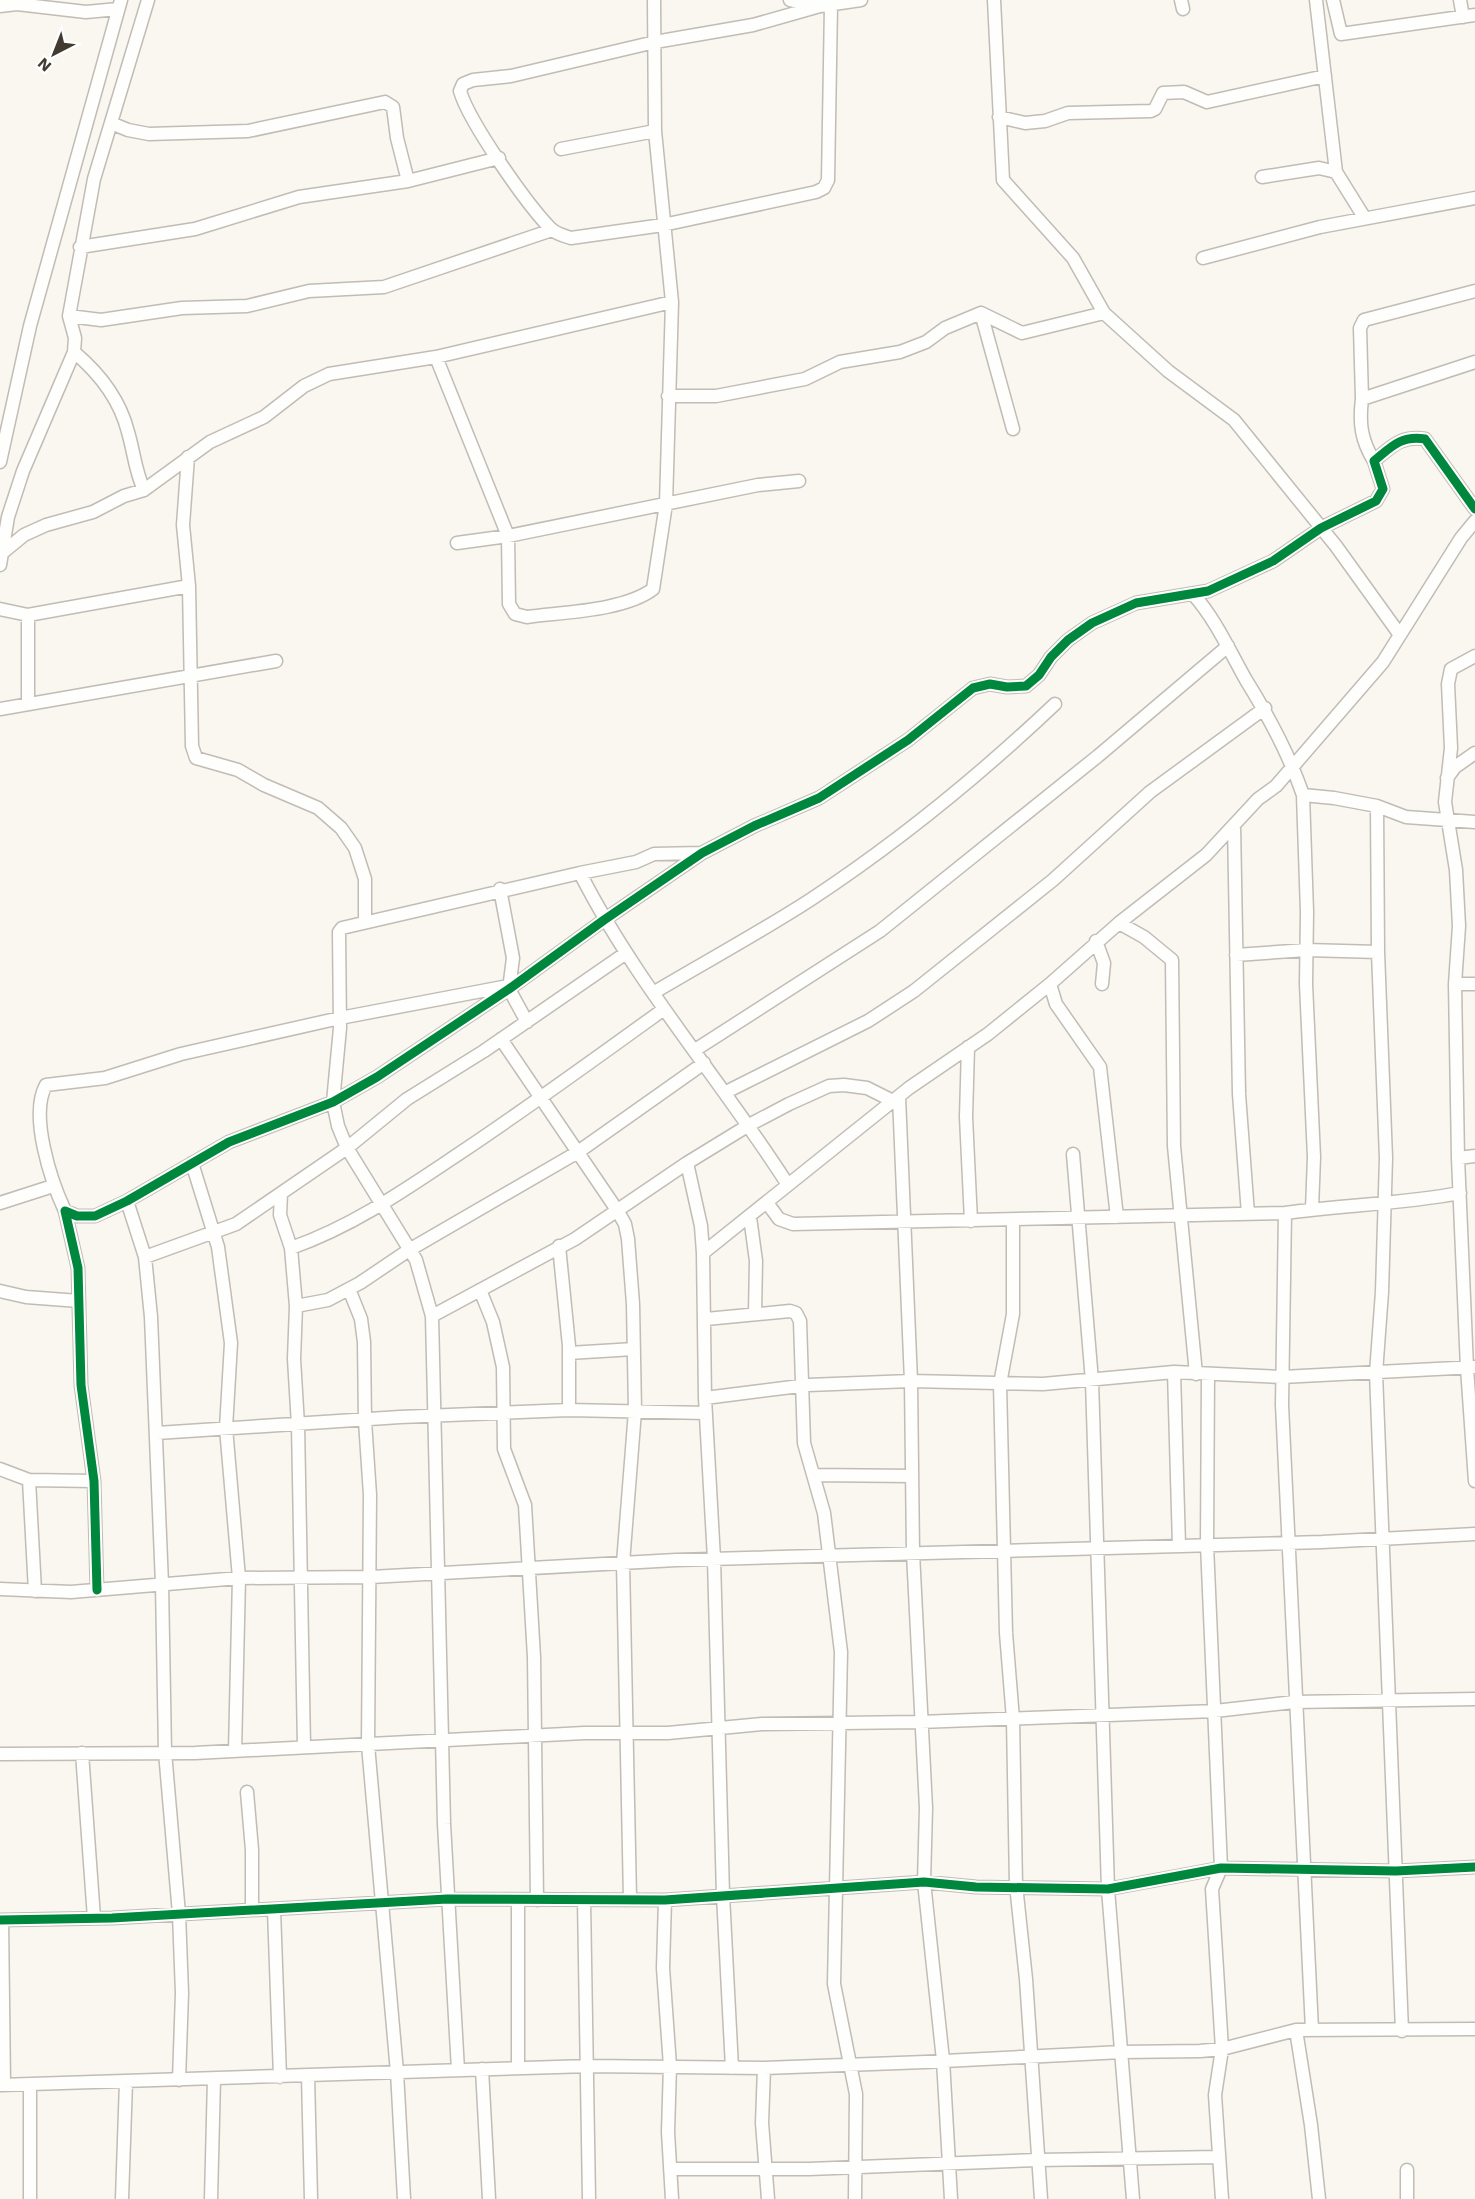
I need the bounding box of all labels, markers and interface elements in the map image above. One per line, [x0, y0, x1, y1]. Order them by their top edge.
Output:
north arrow [24, 24, 84, 84]
text: N [34, 54, 55, 76]

